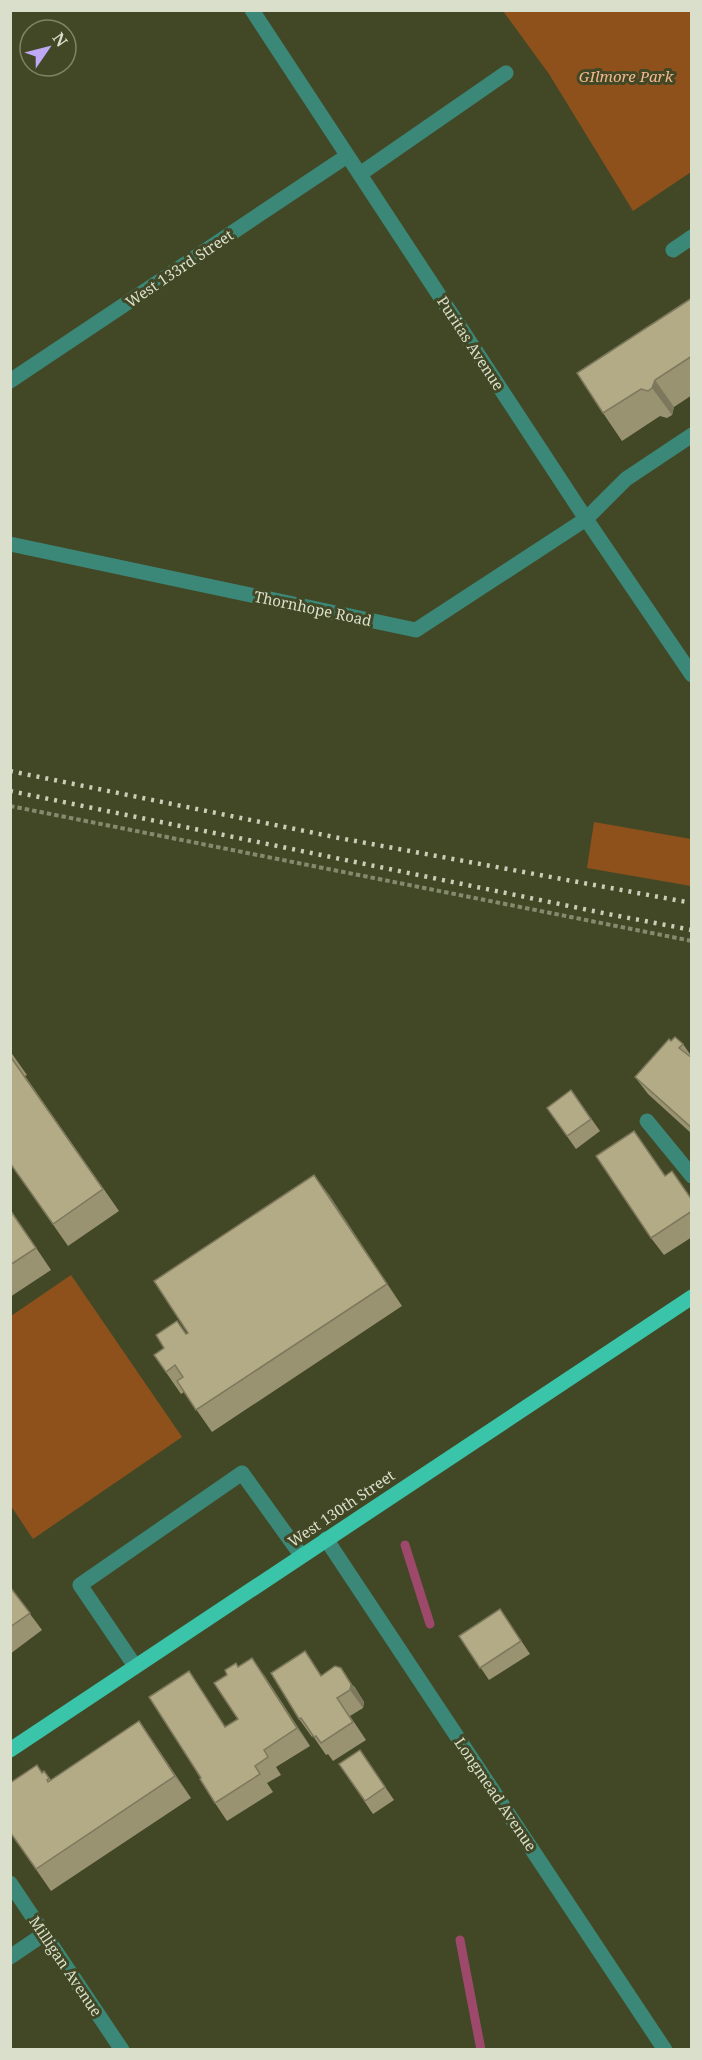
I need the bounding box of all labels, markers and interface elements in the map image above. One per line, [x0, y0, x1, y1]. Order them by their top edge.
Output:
north arrow [18, 18, 78, 78]
text: N [48, 28, 73, 51]
park label: GIlmore Park [579, 66, 674, 86]
street label: West 133rd Street [121, 224, 237, 312]
street label: Puritas Avenue [433, 292, 509, 394]
street label: Thornhope Road [252, 586, 374, 630]
street label: West 130th Street [284, 1465, 398, 1551]
street label: Longmead Avenue [450, 1733, 542, 1855]
street label: Milligan Avenue [25, 1912, 107, 2020]

